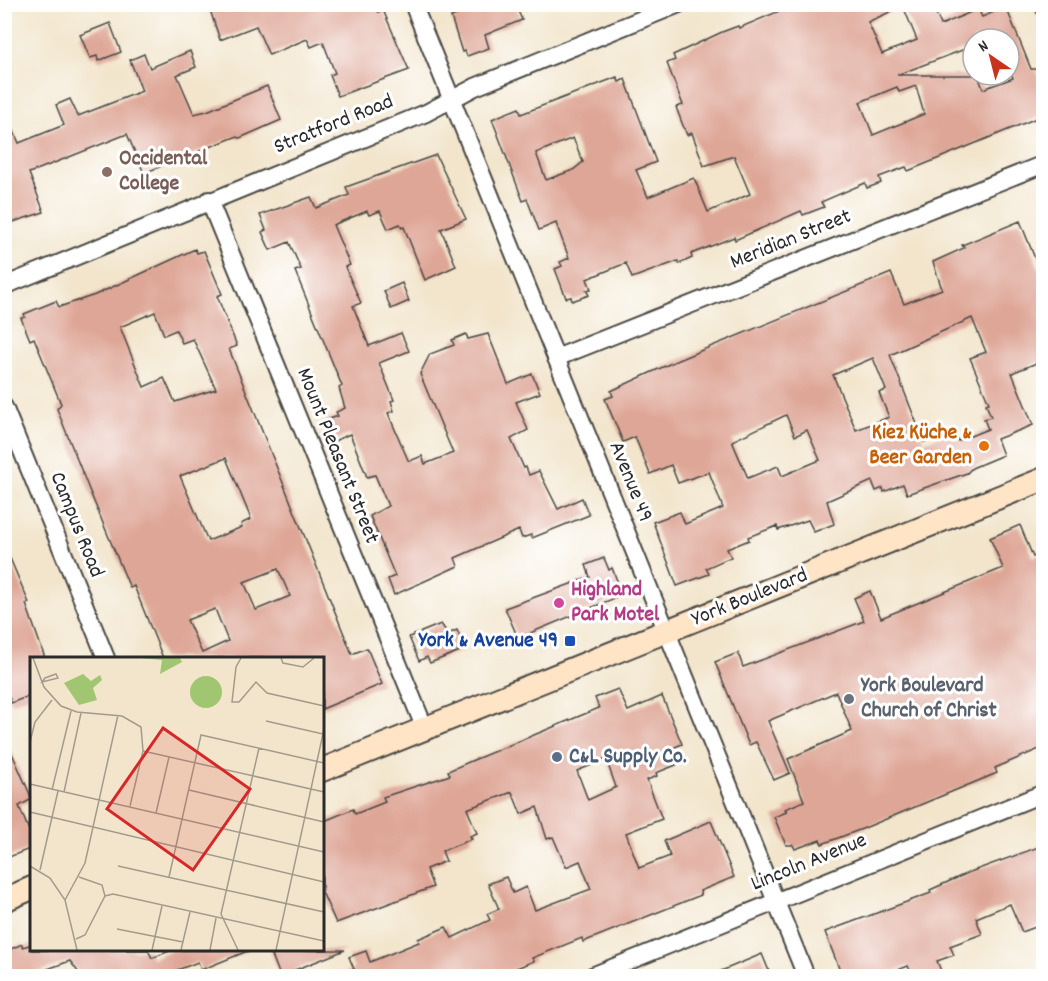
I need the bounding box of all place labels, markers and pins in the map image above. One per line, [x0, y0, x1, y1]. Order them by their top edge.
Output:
place label: Occidental College [119, 144, 208, 200]
marker: Occidental College [100, 165, 114, 179]
place label: Kiez Küche & Beer Garden [869, 418, 972, 474]
marker: Kiez Küche & Beer Garden [977, 439, 991, 453]
place label: Highland Park Motel [571, 575, 660, 631]
marker: Highland Park Motel [552, 596, 566, 610]
place label: York & Avenue 49 [418, 626, 558, 657]
marker: York & Avenue 49 [563, 634, 577, 648]
place label: York Boulevard Church of Christ [860, 671, 998, 727]
marker: York Boulevard Church of Christ [842, 692, 856, 706]
place label: C&L Supply Co. [569, 742, 687, 773]
marker: C&L Supply Co. [550, 750, 564, 764]

